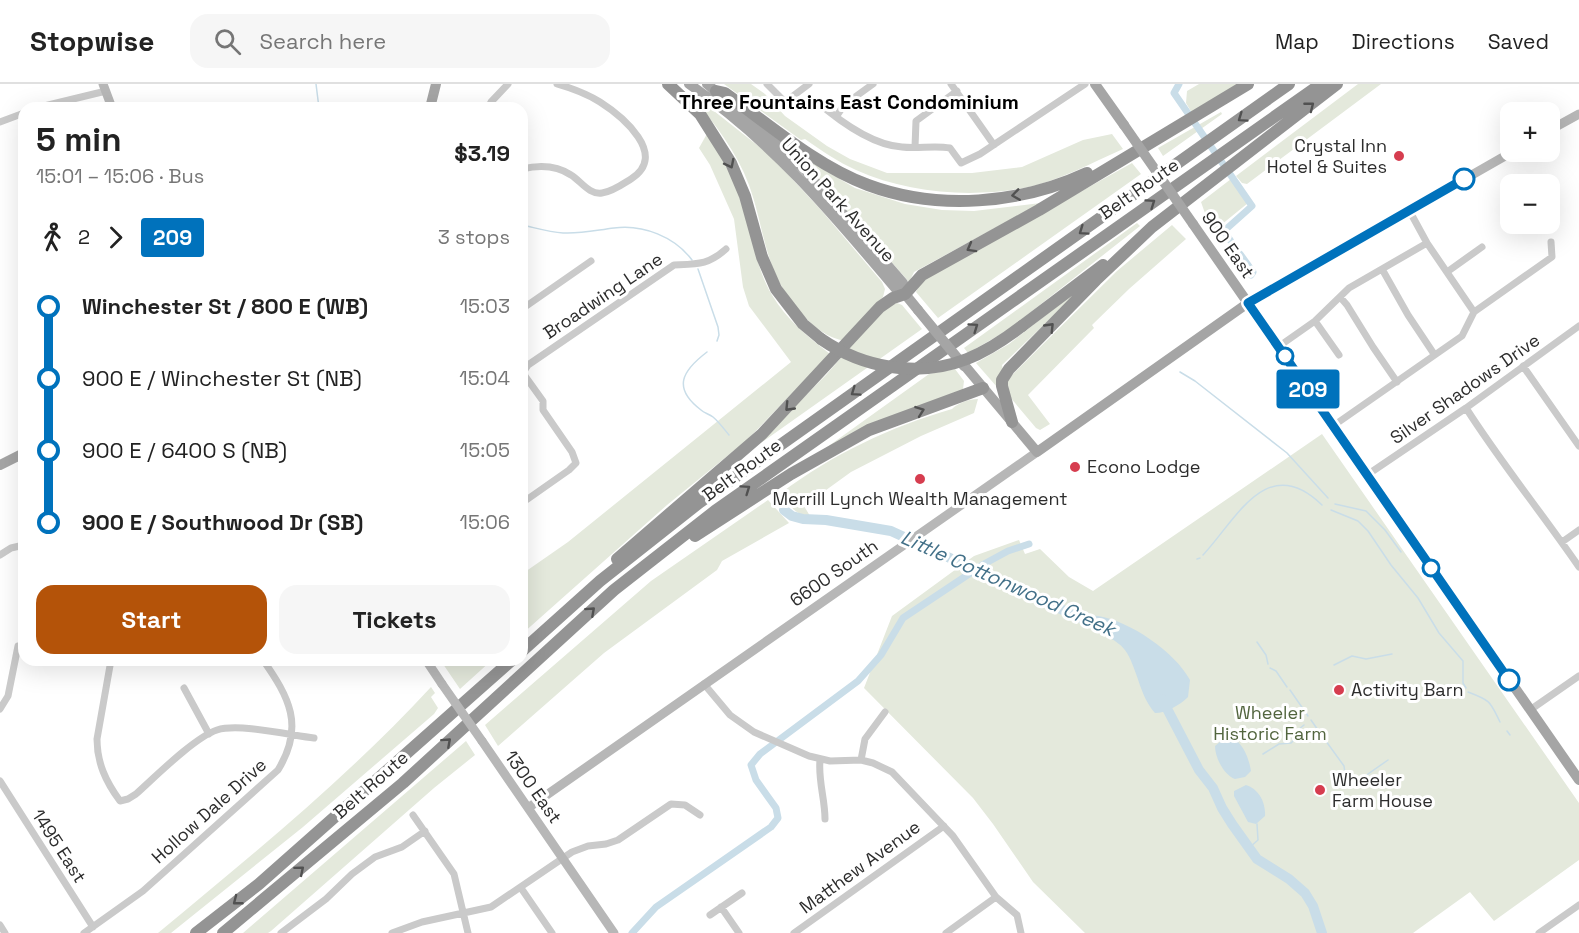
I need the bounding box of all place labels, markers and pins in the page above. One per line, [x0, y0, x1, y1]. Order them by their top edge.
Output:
place label: Crystal Inn Hotel & Suites [1267, 134, 1387, 178]
marker: Crystal Inn Hotel & Suites [1392, 149, 1406, 163]
unlabelled marker [1453, 168, 1475, 190]
unlabelled marker [1276, 347, 1294, 365]
place label: Econo Lodge [1087, 455, 1201, 478]
marker: Econo Lodge [1068, 460, 1082, 474]
marker: Merrill Lynch Wealth Management [913, 472, 927, 486]
place label: Merrill Lynch Wealth Management [772, 487, 1068, 510]
unlabelled marker [1422, 559, 1440, 577]
unlabelled marker [1498, 669, 1520, 691]
place label: Activity Barn [1351, 678, 1464, 701]
marker: Activity Barn [1332, 683, 1346, 697]
place label: Wheeler Farm House [1332, 768, 1433, 812]
marker: Wheeler Farm House [1313, 783, 1327, 797]

